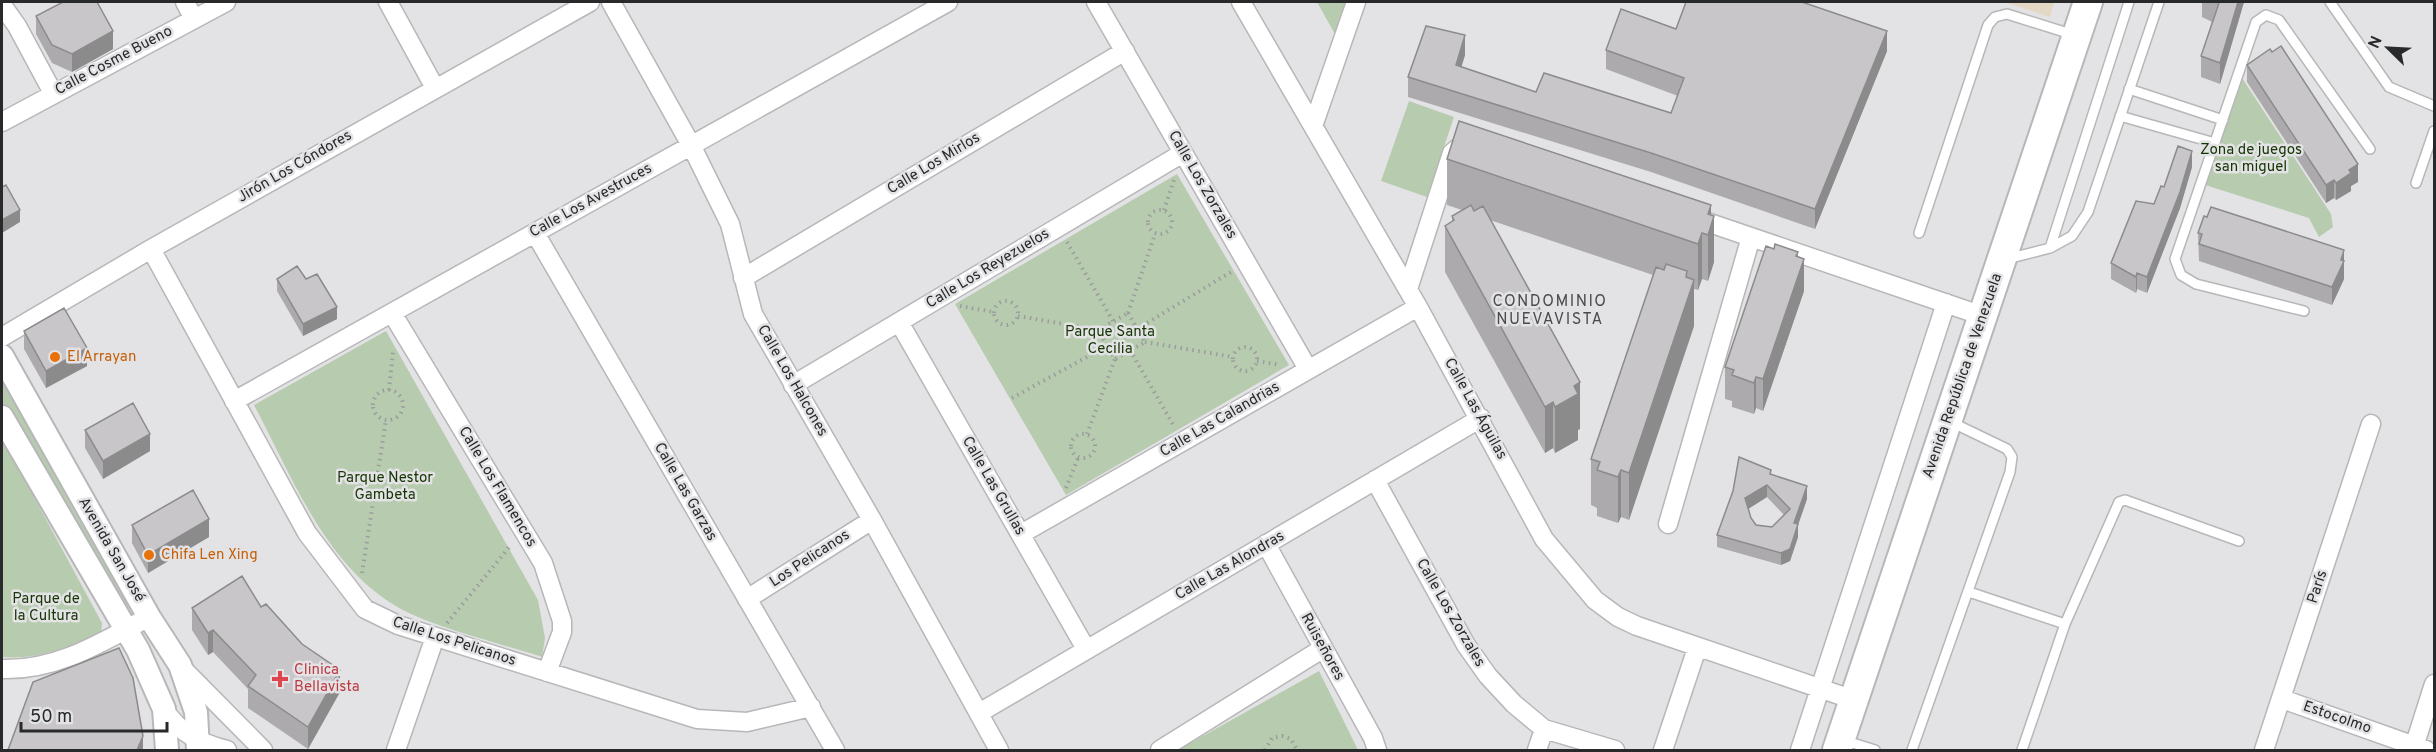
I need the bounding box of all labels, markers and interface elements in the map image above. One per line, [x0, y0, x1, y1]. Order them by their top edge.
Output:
north arrow [2358, 18, 2418, 78]
street label: Calle Cosme Bueno [52, 22, 176, 100]
text: N [2365, 33, 2388, 52]
street label: Jirón Los Cóndores [234, 127, 356, 207]
street label: Calle Los Zorzales [1163, 127, 1241, 243]
street label: Calle Los Mirlos [884, 129, 984, 199]
park label: Zona de juegos san miguel [2200, 141, 2302, 177]
street label: Calle Los Avestruces [526, 159, 656, 243]
street label: Calle Los Reyezuelos [923, 225, 1053, 313]
street label: Avenida República de Venezuela [1919, 271, 2007, 481]
district label: CONDOMINIO NUEVAVISTA [1492, 292, 1608, 330]
street label: Calle Los Halcones [752, 322, 832, 440]
park label: Parque Santa Cecilia [1065, 323, 1155, 359]
place label: El Arrayan [67, 348, 136, 367]
marker: El Arrayan [48, 350, 62, 364]
street label: Calle Las Águilas [1439, 355, 1512, 463]
street label: Calle Las Calandrias [1157, 378, 1283, 462]
street label: Calle Los Flamencos [453, 423, 541, 551]
street label: Calle Las Grullas [957, 433, 1029, 539]
street label: Calle Las Garzas [649, 439, 721, 545]
park label: Parque Nestor Gambeta [337, 469, 433, 505]
street label: Avenida San José [73, 494, 149, 606]
street label: Los Pelicanos [766, 526, 854, 592]
street label: Calle Las Alondras [1172, 527, 1288, 605]
place label: Chifa Len Xing [161, 546, 258, 565]
marker: Chifa Len Xing [142, 548, 156, 562]
street label: Calle Los Zorzales [1411, 555, 1489, 671]
street label: París [2304, 568, 2332, 606]
park label: Parque de la Cultura [12, 590, 80, 626]
street label: Ruiseñores [1296, 610, 1348, 684]
street label: Calle Los Pelicanos [390, 613, 518, 671]
place label: Clinica Bellavista [294, 661, 360, 697]
marker: Clinica Bellavista [271, 670, 289, 688]
scale bar [21, 695, 166, 733]
street label: Estocolmo [2300, 697, 2374, 739]
text: 50 m [30, 706, 72, 729]

